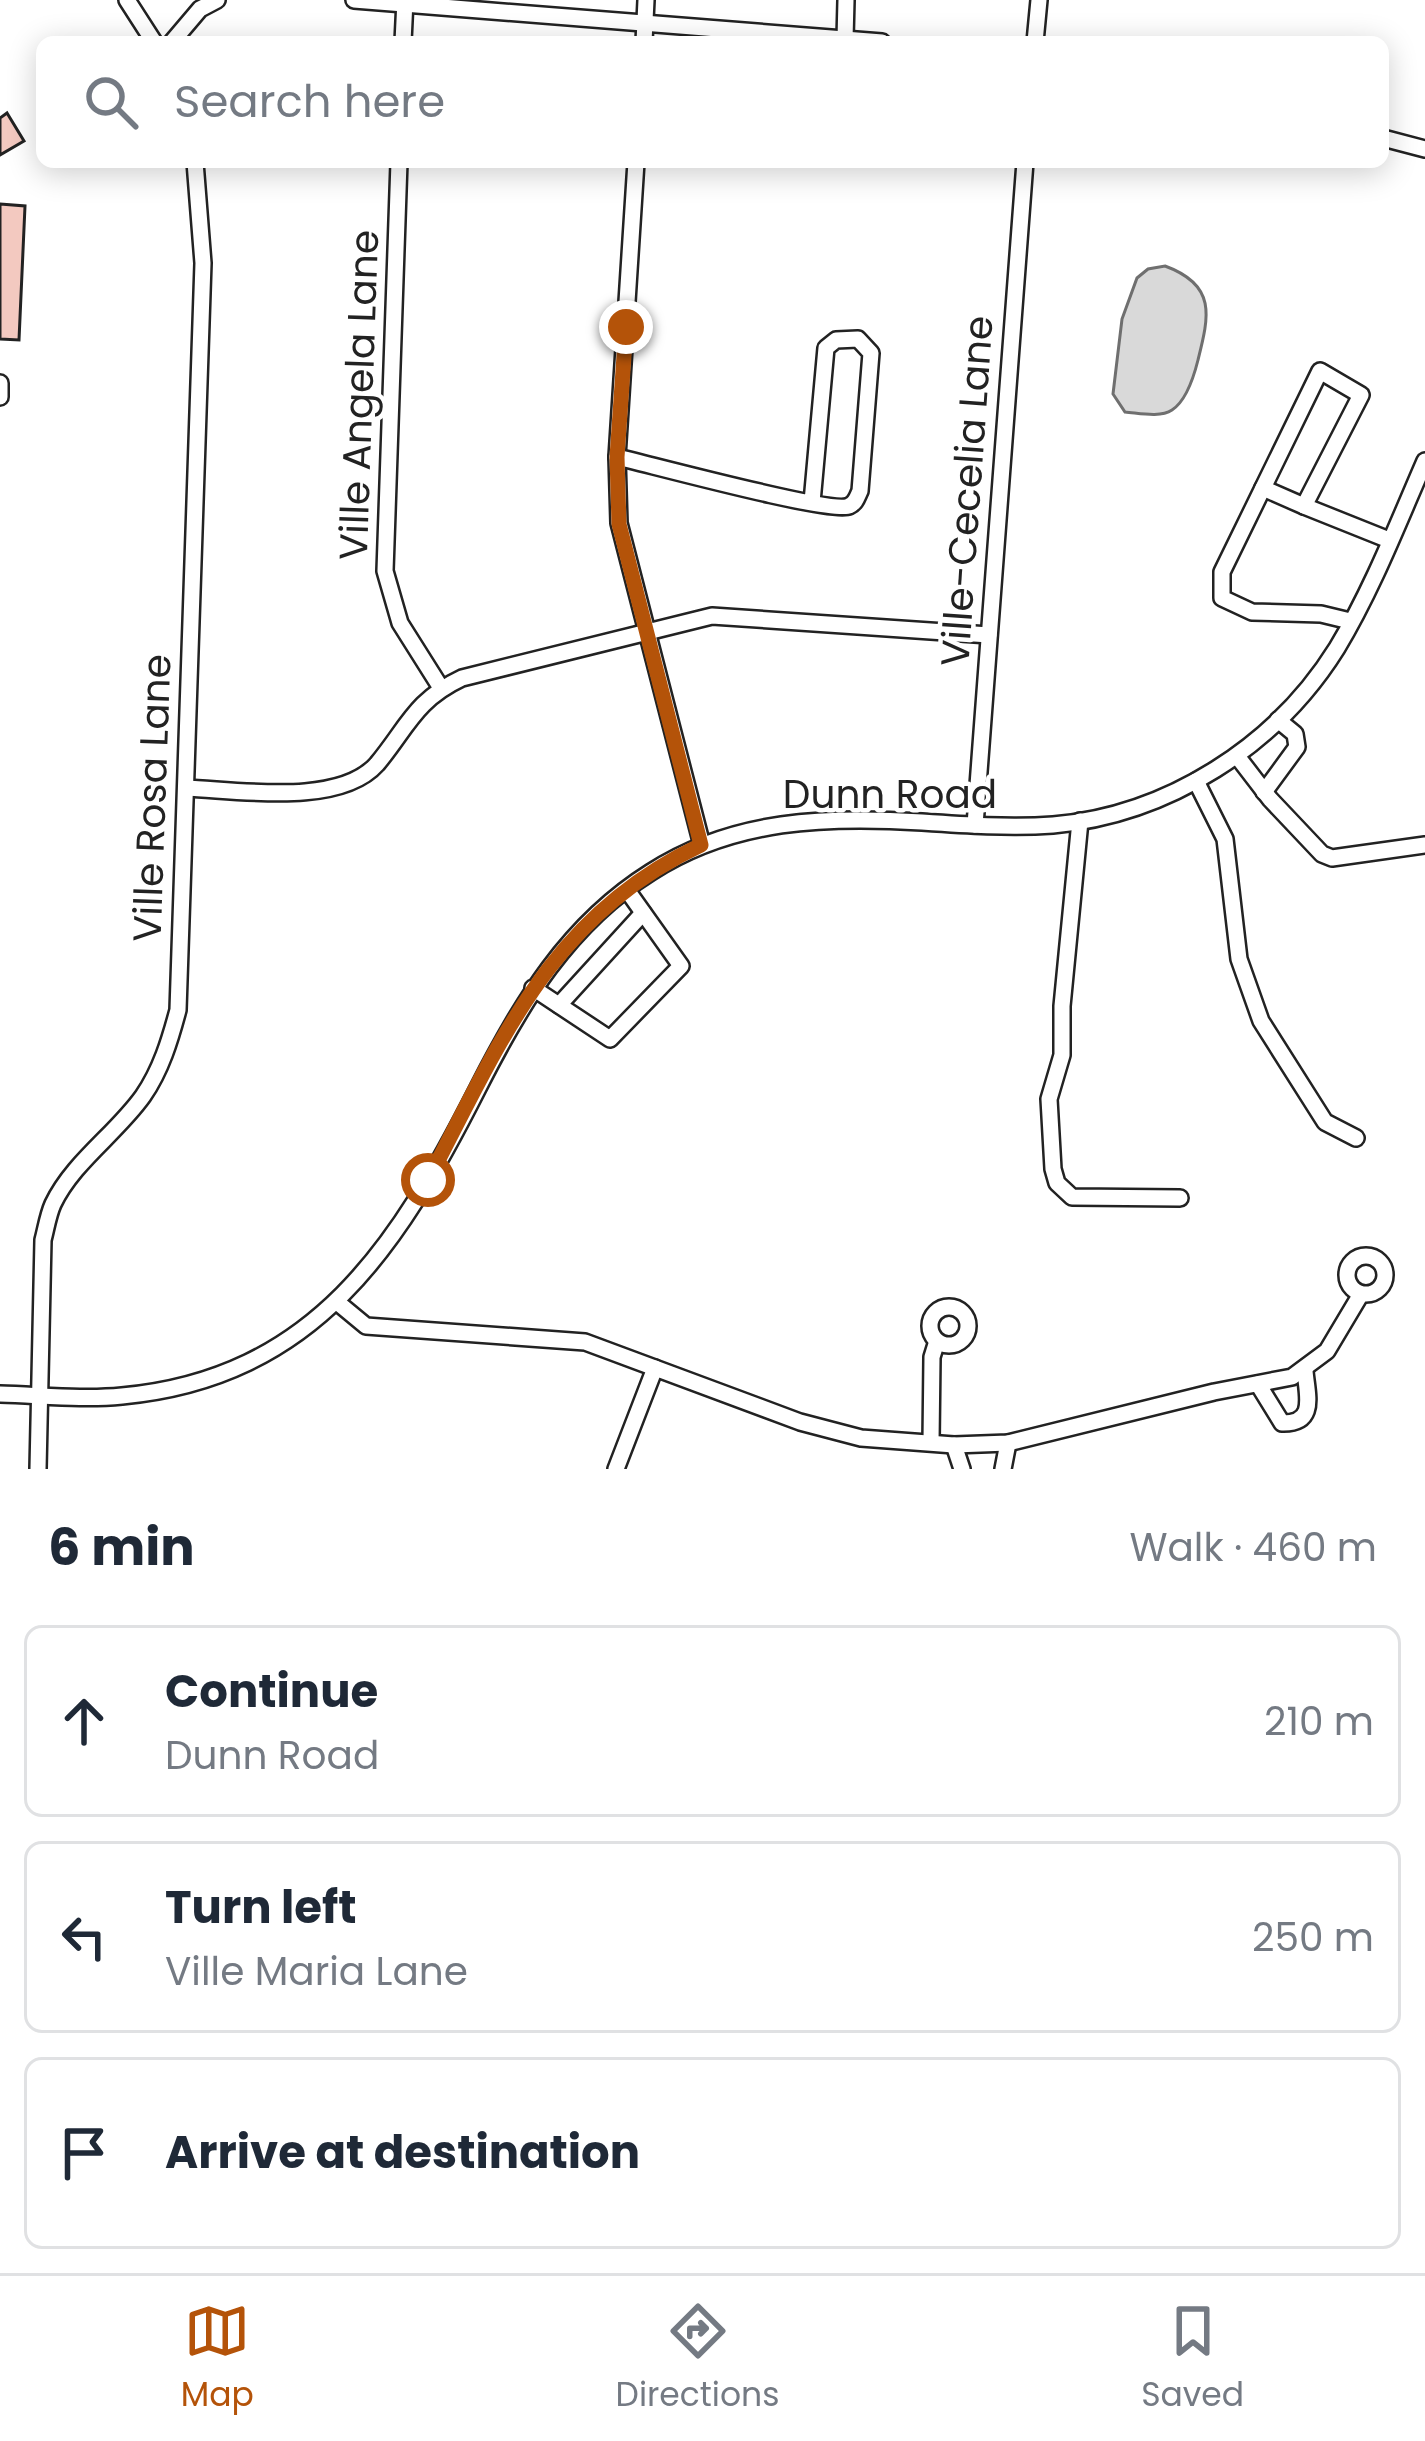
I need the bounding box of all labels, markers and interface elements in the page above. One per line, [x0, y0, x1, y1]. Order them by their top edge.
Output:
search box [36, 36, 1389, 168]
icon: search [78, 69, 144, 135]
text: Search here [174, 70, 445, 133]
street label: Ville Angela Lane [326, 229, 392, 561]
route end [599, 300, 653, 354]
street label: Ville-Cecelia Lane [927, 314, 1007, 668]
street label: Ville Rosa Lane [119, 653, 185, 943]
street label: Dunn Road [783, 767, 997, 822]
route start [401, 1153, 455, 1207]
text: 6 min [48, 1511, 195, 1583]
text: Walk · 460 m [1129, 1520, 1377, 1575]
text: Continue [165, 1660, 378, 1723]
icon: ahead [51, 1688, 117, 1754]
text: 210 m [1264, 1694, 1374, 1749]
text: Dunn Road [165, 1728, 379, 1783]
text: Turn left [165, 1876, 357, 1939]
icon: left [51, 1904, 117, 1970]
text: 250 m [1252, 1910, 1374, 1965]
text: Ville Maria Lane [165, 1944, 468, 1999]
icon: arrive [51, 2120, 117, 2186]
text: Arrive at destination [165, 2121, 640, 2184]
tab: Map [181, 2298, 254, 2420]
tab: Directions [616, 2298, 779, 2420]
tab: Saved [1141, 2298, 1244, 2420]

